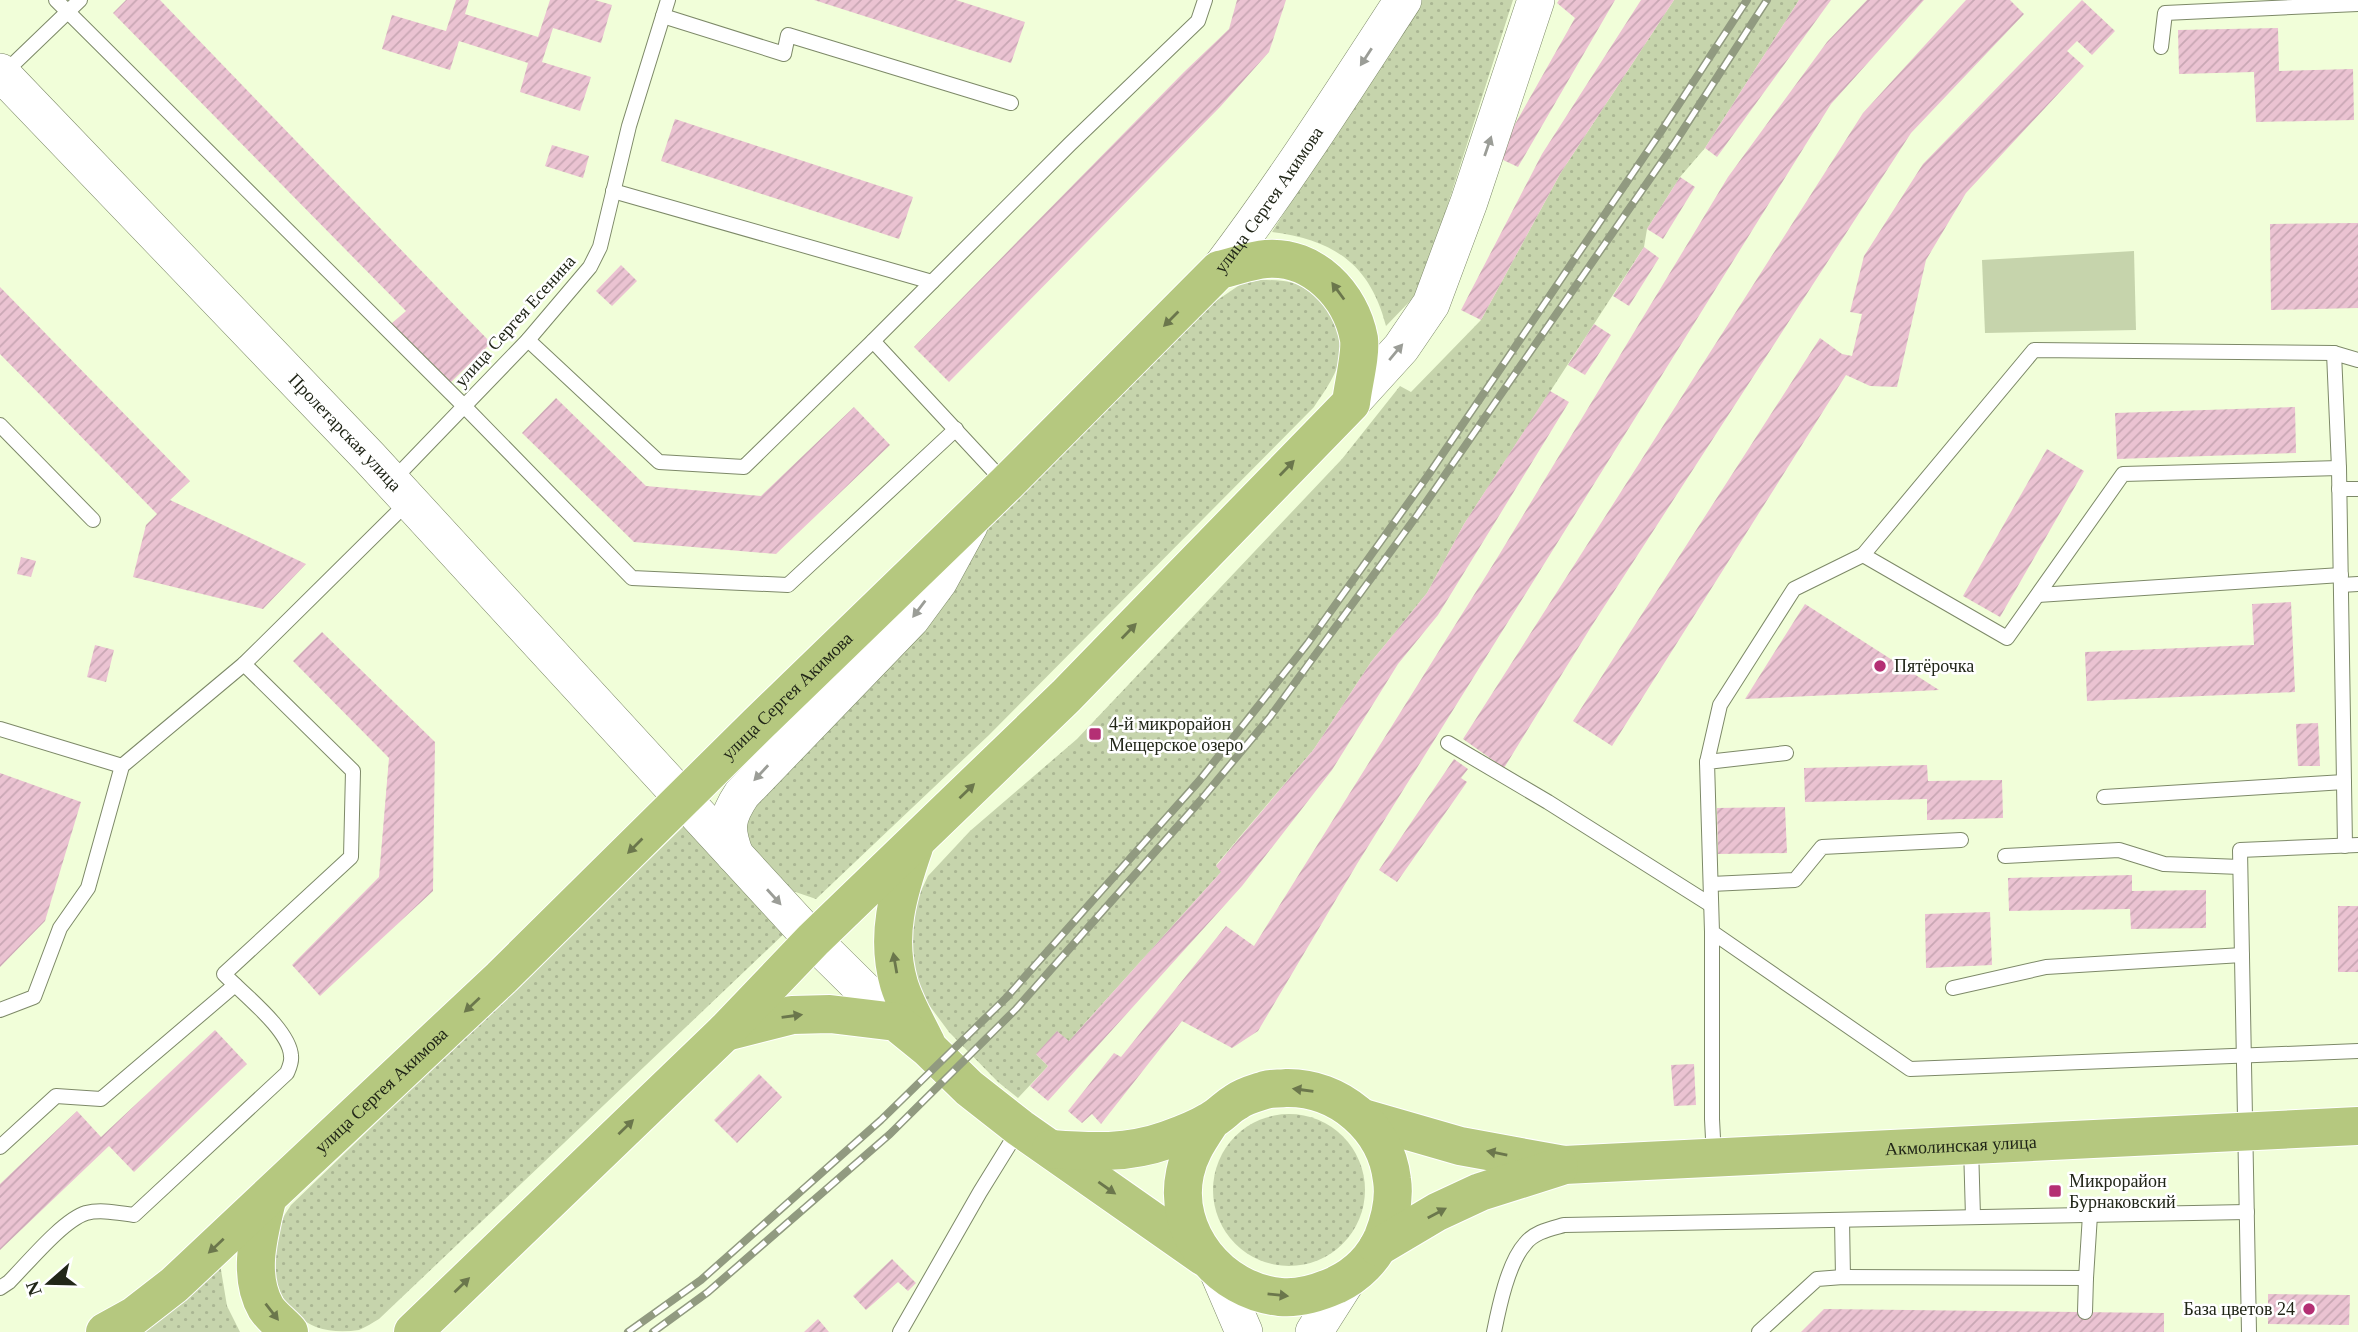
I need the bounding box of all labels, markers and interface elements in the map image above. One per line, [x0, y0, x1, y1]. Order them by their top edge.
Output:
one-way arrow [1359, 48, 1372, 67]
street label: улица Сергея Акимова [1210, 123, 1327, 277]
one-way arrow [1483, 135, 1494, 156]
street label: улица Сергея Есенина [451, 251, 579, 391]
one-way arrow [1331, 282, 1345, 300]
one-way arrow [1163, 310, 1180, 326]
one-way arrow [1389, 343, 1404, 361]
street label: Пролетарская улица [285, 370, 406, 495]
one-way arrow [1279, 459, 1296, 476]
one-way arrow [912, 600, 926, 618]
one-way arrow [1120, 623, 1136, 640]
street label: улица Сергея Акимова [718, 628, 857, 764]
place label: Пятёрочка [1894, 656, 1974, 676]
marker: Пятёрочка [1872, 658, 1888, 674]
place label: 4-й микрорайон Мещерское озеро [1109, 714, 1243, 755]
marker: 4-й микрорайон Мещерское озеро [1087, 726, 1103, 742]
one-way arrow [753, 764, 769, 782]
one-way arrow [958, 783, 975, 799]
one-way arrow [626, 837, 643, 854]
one-way arrow [766, 888, 782, 906]
one-way arrow [889, 952, 900, 974]
one-way arrow [464, 997, 481, 1014]
one-way arrow [781, 1011, 803, 1022]
street label: улица Сергея Акимова [311, 1024, 452, 1157]
one-way arrow [1292, 1084, 1314, 1095]
one-way arrow [617, 1120, 634, 1136]
street label: Акмолинская улица [1884, 1132, 2037, 1159]
one-way arrow [1486, 1147, 1508, 1158]
place label: Микрорайон Бурнаковский [2069, 1171, 2176, 1212]
one-way arrow [1098, 1181, 1116, 1195]
marker: Микрорайон Бурнаковский [2047, 1183, 2063, 1199]
one-way arrow [1427, 1207, 1447, 1219]
one-way arrow [208, 1238, 225, 1254]
north arrow [14, 1248, 84, 1318]
one-way arrow [453, 1277, 470, 1293]
text: N [21, 1278, 46, 1299]
one-way arrow [1267, 1290, 1289, 1301]
place label: База цветов 24 [2183, 1299, 2295, 1319]
marker: База цветов 24 [2301, 1301, 2317, 1317]
one-way arrow [264, 1303, 279, 1321]

